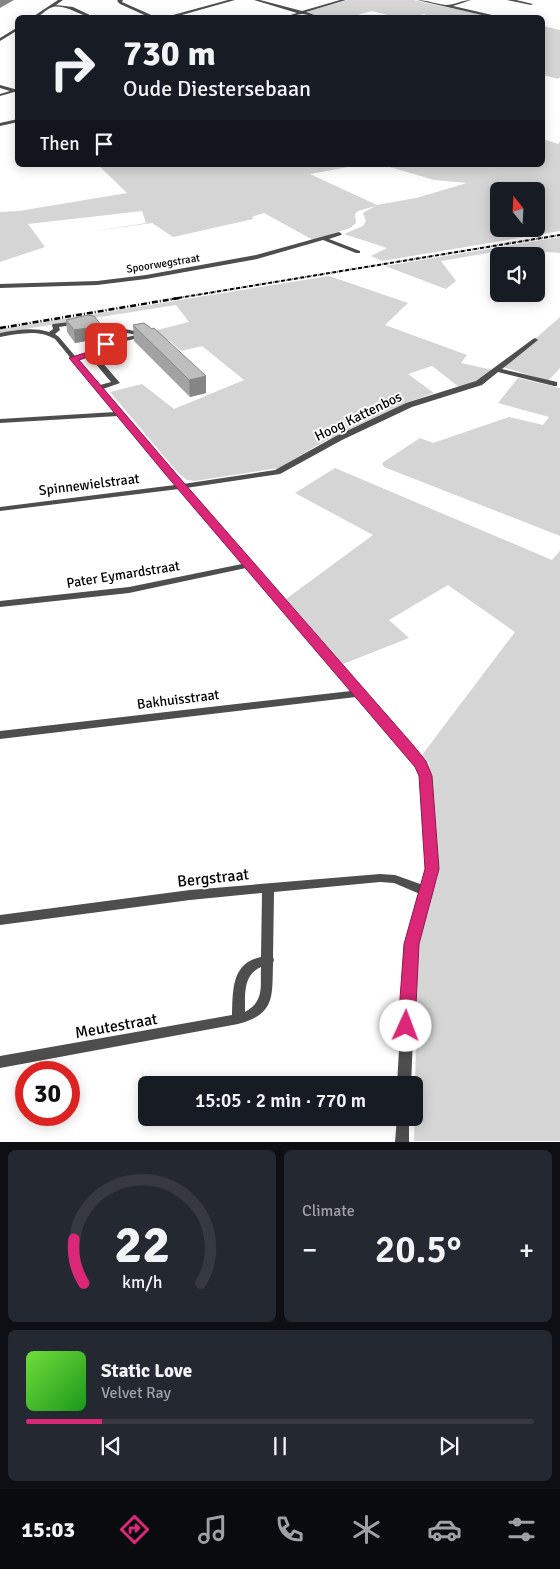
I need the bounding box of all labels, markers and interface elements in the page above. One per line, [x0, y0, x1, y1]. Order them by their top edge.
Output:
text: 730 m [123, 32, 216, 75]
icon: right [40, 35, 105, 100]
text: Oude Diestersebaan [123, 75, 311, 102]
icon: arrive [90, 130, 118, 158]
text: Then [40, 132, 80, 156]
north arrow [490, 182, 545, 238]
map controls [490, 182, 545, 302]
button: sound [490, 247, 545, 302]
street label: Spoorwegstraat [125, 251, 201, 276]
pin [85, 323, 127, 365]
icon: arrive [92, 330, 120, 358]
street label: Hoog Kattenbos [312, 388, 405, 445]
street label: Spinnewielstraat [38, 470, 140, 499]
street label: Pater Eymardstraat [65, 557, 181, 592]
street label: Bakhuisstraat [136, 686, 220, 713]
street label: Bergstraat [176, 864, 250, 892]
position arrow [379, 999, 431, 1051]
street label: Meutestraat [73, 1009, 159, 1043]
speed limit sign: 30 [15, 1061, 80, 1126]
text: 15:05 · 2 min · 770 m [195, 1089, 366, 1113]
text: Climate [302, 1201, 355, 1221]
text: 22 [114, 1213, 170, 1277]
text: 20.5° [375, 1226, 461, 1273]
text: − [302, 1233, 317, 1267]
text: + [519, 1233, 534, 1267]
text: km/h [122, 1271, 162, 1293]
text: Static Love [101, 1359, 192, 1383]
text: Velvet Ray [101, 1383, 171, 1403]
icon: previous [97, 1432, 125, 1460]
icon: pause [266, 1432, 294, 1460]
icon: next [435, 1432, 463, 1460]
icon: directions [117, 1512, 152, 1547]
icon: music [195, 1512, 230, 1547]
icon: phone [272, 1512, 307, 1547]
icon: climate [349, 1512, 384, 1547]
icon: car [427, 1512, 462, 1547]
icon: filters [504, 1512, 539, 1547]
text: 15:03 [21, 1516, 75, 1543]

